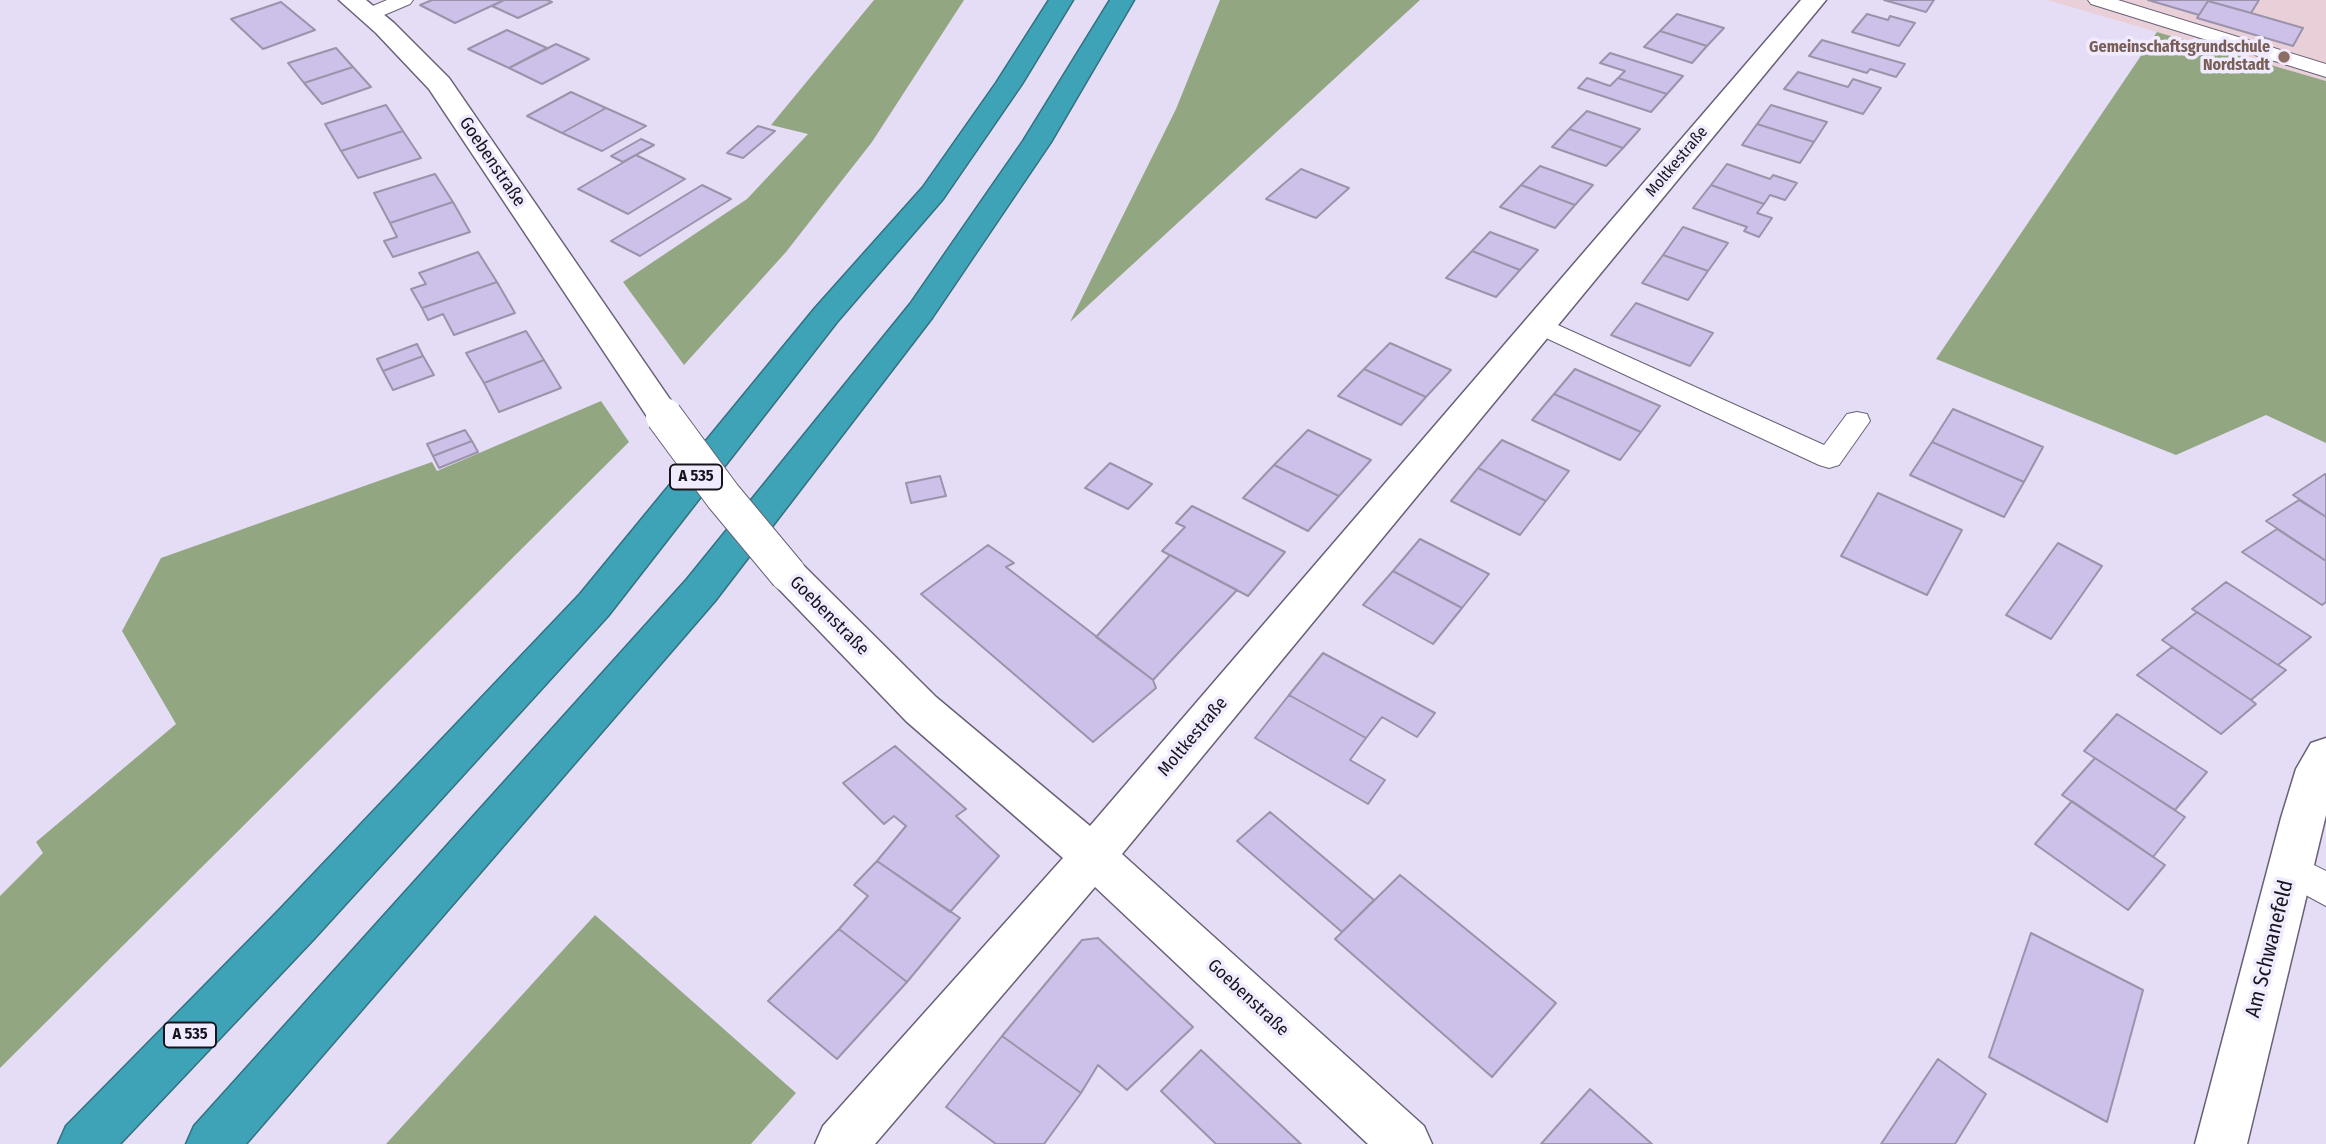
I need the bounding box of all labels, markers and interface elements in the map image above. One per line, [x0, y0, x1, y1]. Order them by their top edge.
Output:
place label: Gemeinschaftsgrundschule Nordstadt [2089, 38, 2270, 76]
marker: Gemeinschaftsgrundschule Nordstadt [2276, 49, 2292, 65]
street label: Goebenstraße [454, 113, 530, 211]
street label: Moltkestraße [1642, 123, 1712, 201]
road number: A 535 [670, 464, 722, 490]
street label: Goebenstraße [785, 572, 873, 660]
street label: Moltkestraße [1154, 693, 1232, 781]
street label: Am Schwanefeld [2241, 877, 2299, 1021]
street label: Goebenstraße [1203, 955, 1293, 1041]
road number: A 535 [164, 1023, 216, 1048]

